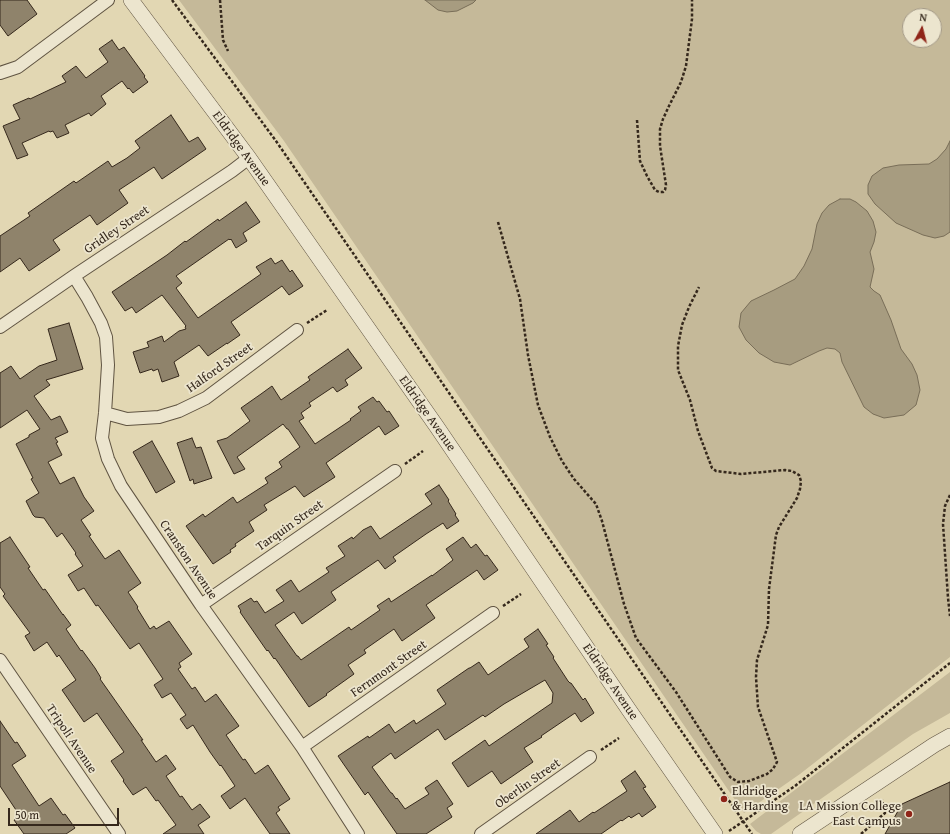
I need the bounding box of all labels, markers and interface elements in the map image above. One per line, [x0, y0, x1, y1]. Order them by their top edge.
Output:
north arrow [902, 8, 942, 48]
text: N [919, 9, 928, 25]
street label: Eldridge Avenue [209, 109, 273, 189]
street label: Gridley Street [81, 202, 153, 258]
street label: Halford Street [184, 339, 256, 397]
street label: Eldridge Avenue [395, 373, 459, 455]
street label: Tarquin Street [253, 497, 327, 555]
street label: Cranston Avenue [156, 517, 220, 603]
street label: Fernmont Street [348, 637, 430, 701]
street label: Eldridge Avenue [579, 641, 641, 723]
street label: Tripoli Avenue [42, 701, 100, 777]
street label: Oberlin Street [492, 756, 564, 812]
place label: Eldridge & Harding [732, 784, 788, 815]
marker: Eldridge & Harding [719, 794, 729, 804]
place label: LA Mission College East Campus [799, 799, 901, 830]
scale bar [10, 800, 121, 826]
text: 50 m [15, 806, 39, 823]
marker: LA Mission College East Campus [904, 809, 914, 819]

